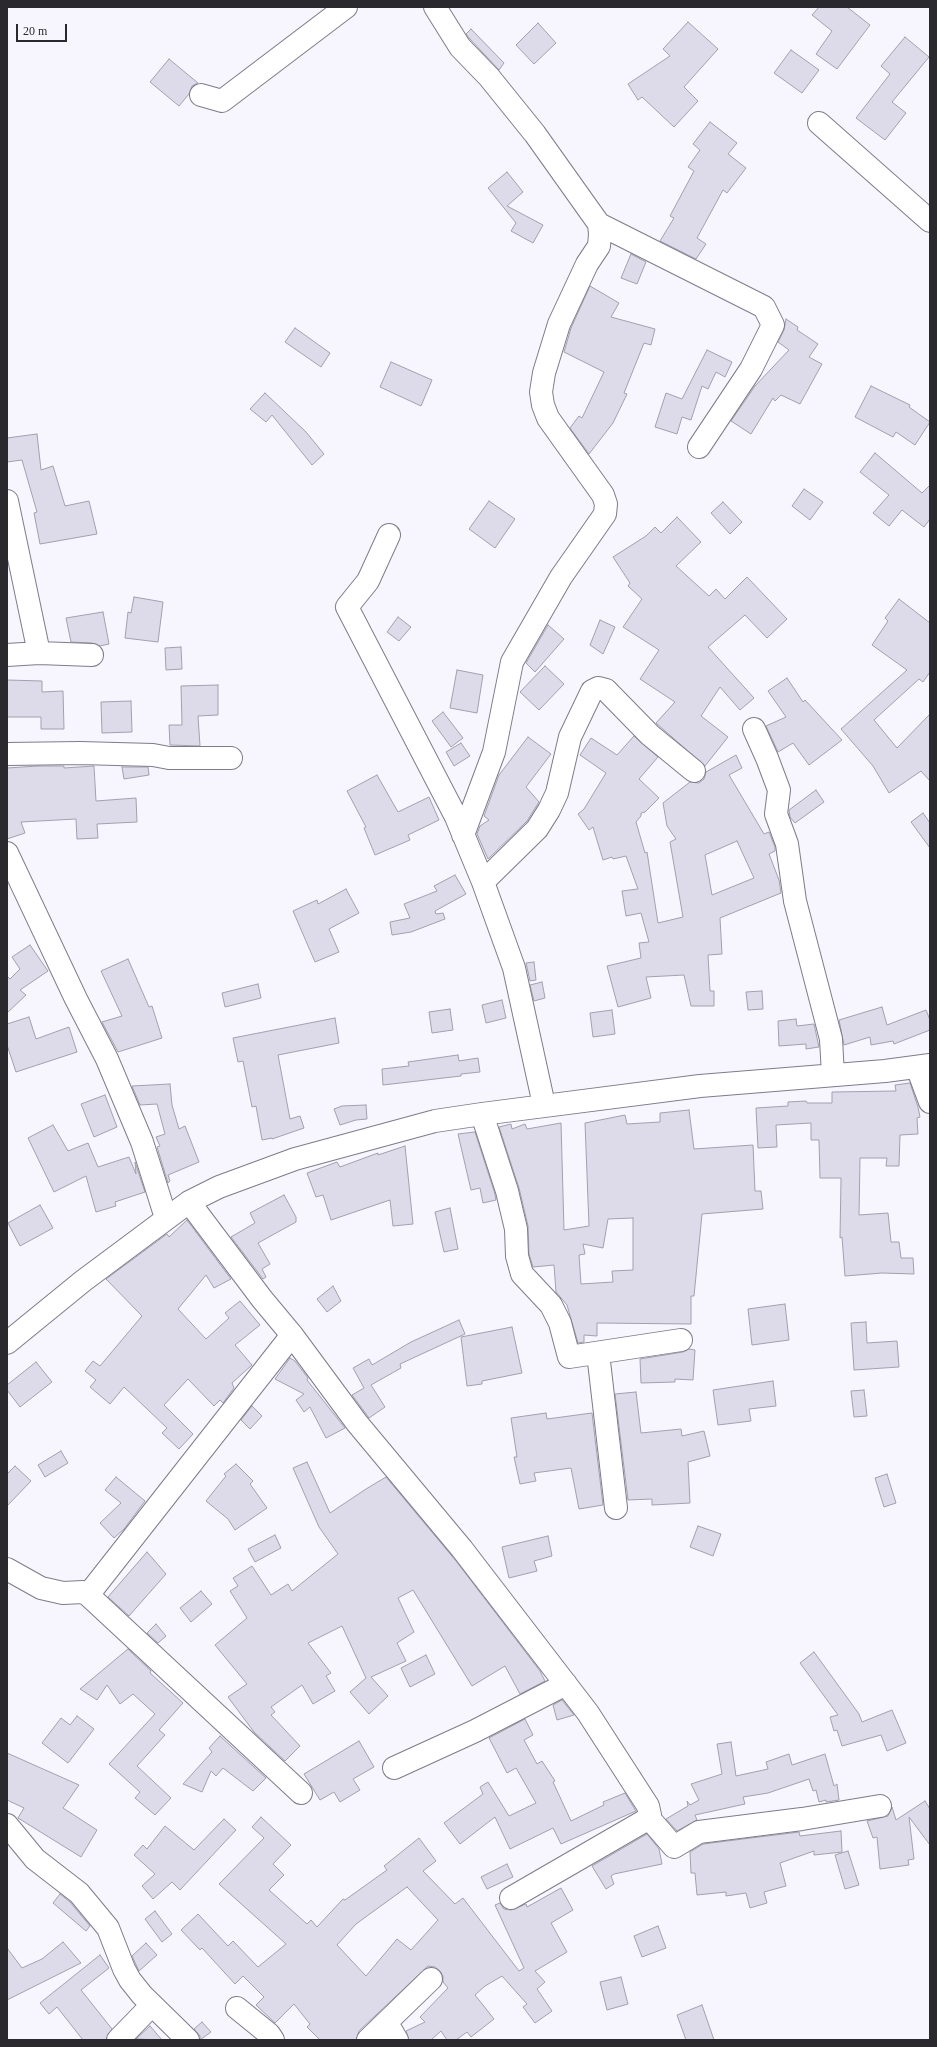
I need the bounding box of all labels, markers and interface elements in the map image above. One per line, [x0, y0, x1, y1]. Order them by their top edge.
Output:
scale bar [18, 16, 69, 42]
text: 20 m [23, 24, 47, 38]

